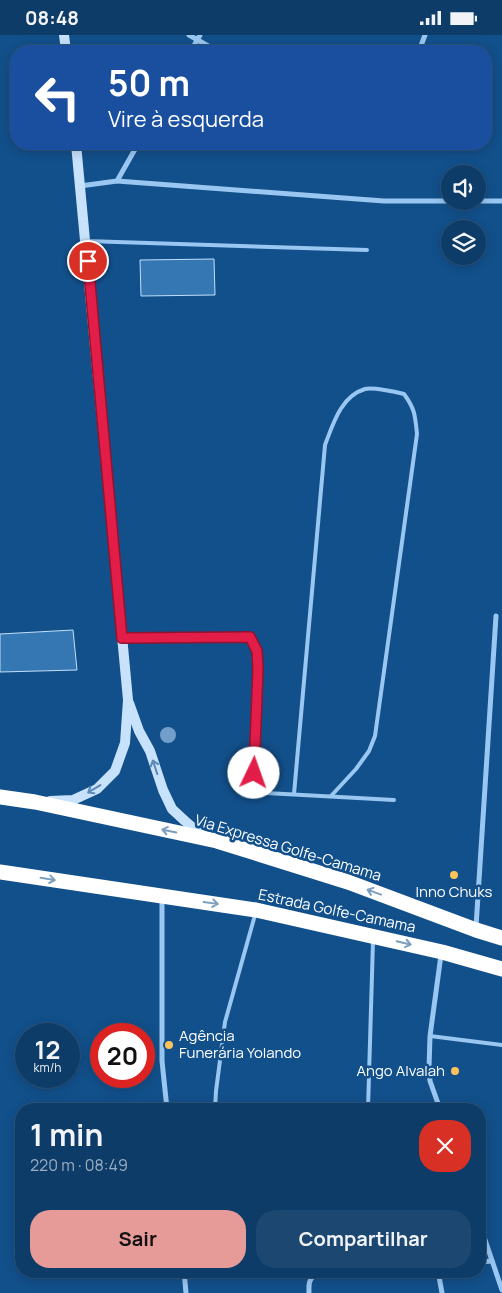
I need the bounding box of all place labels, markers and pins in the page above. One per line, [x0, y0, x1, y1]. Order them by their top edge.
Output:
pin [67, 240, 109, 282]
marker: Inno Chuks [448, 869, 460, 881]
place label: Inno Chuks [416, 881, 493, 902]
place label: Agência Funerária Yolando [179, 1025, 301, 1063]
marker: Agência Funerária Yolando [163, 1039, 175, 1051]
place label: Ango Alvalah [357, 1060, 445, 1081]
marker: Ango Alvalah [449, 1065, 461, 1077]

